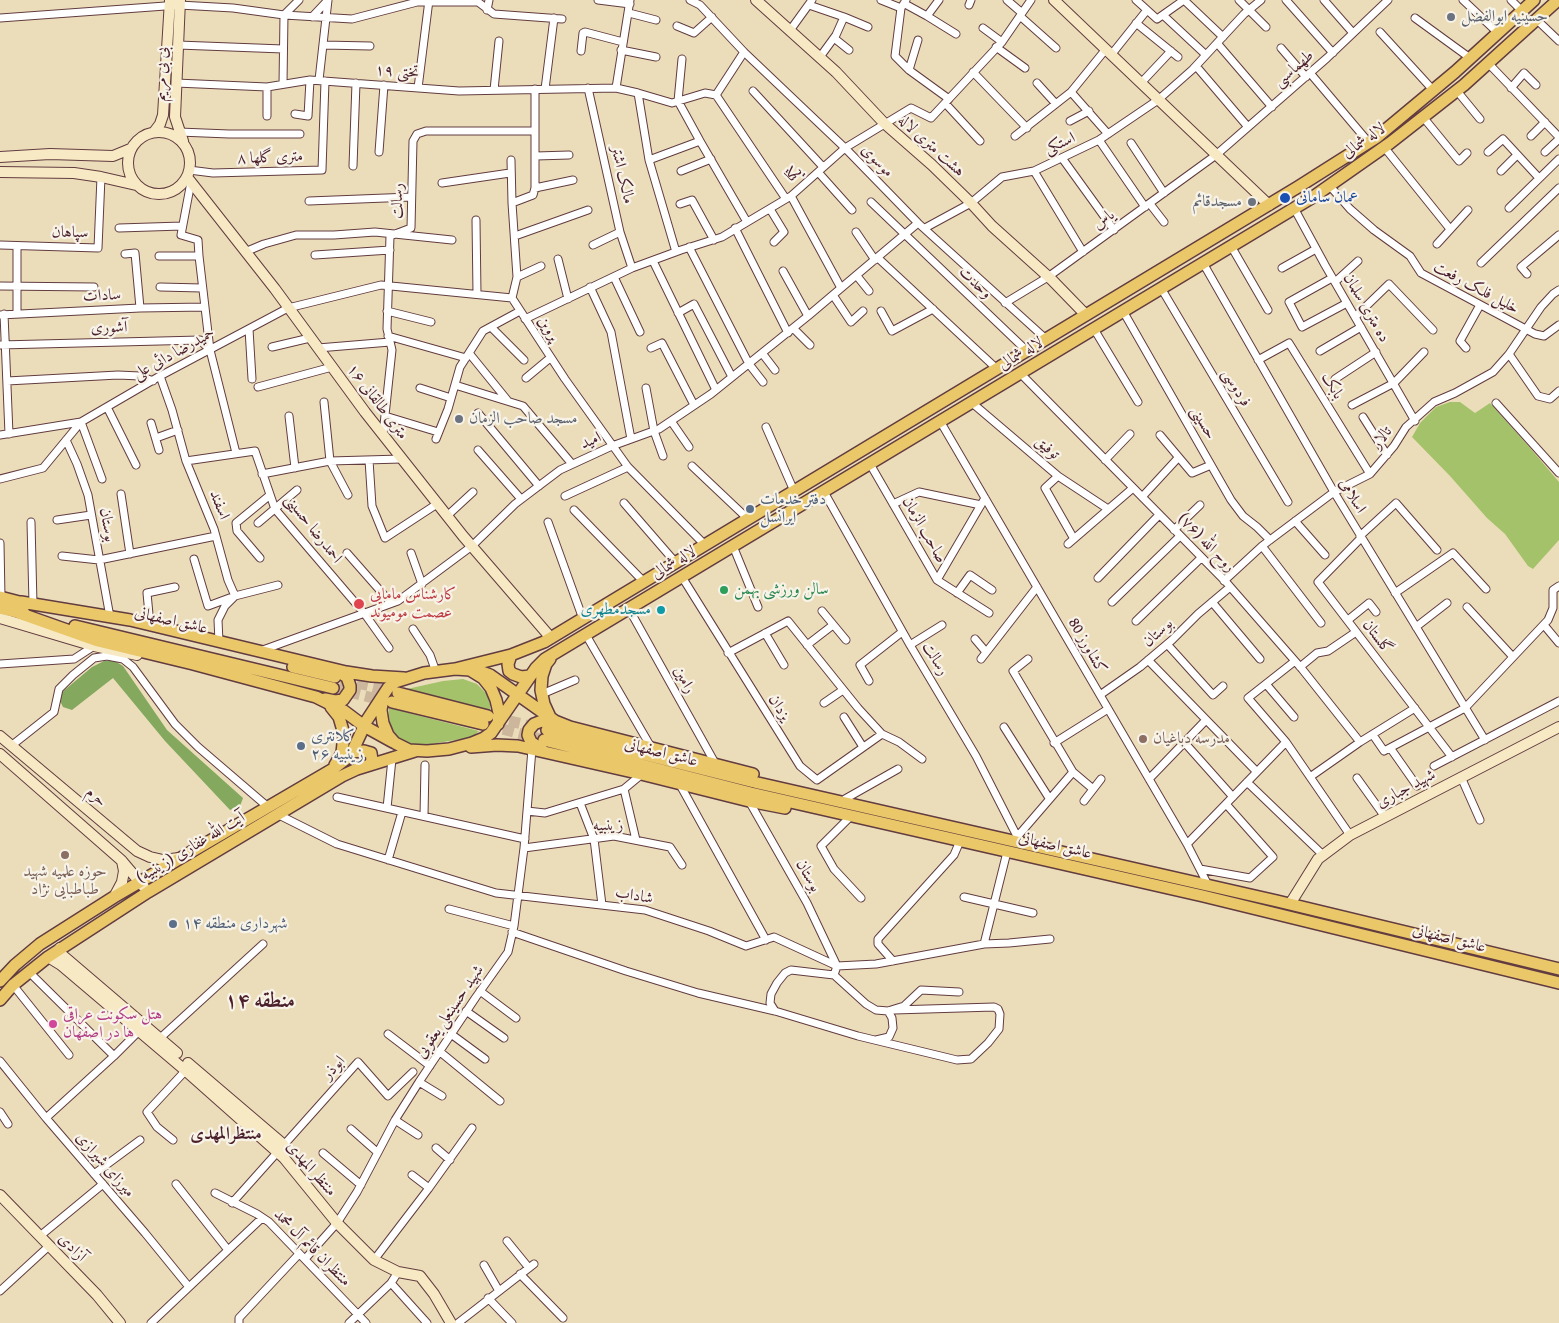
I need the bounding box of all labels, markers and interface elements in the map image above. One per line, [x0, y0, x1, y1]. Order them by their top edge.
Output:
place label: حسینیه ابوالفضل [1461, 7, 1548, 27]
marker: حسینیه ابوالفضل [1445, 11, 1457, 23]
street label: بی بی مریم [151, 46, 173, 102]
street label: طهماسبی [1270, 46, 1318, 92]
street label: تختی ۱۹ [374, 61, 420, 83]
street label: هشت متری لاله [893, 111, 969, 181]
street label: لاله شمالی [1338, 119, 1390, 163]
street label: استکی [1042, 129, 1078, 159]
street label: موسوی [857, 140, 897, 182]
street label: مالک اشتر [606, 144, 638, 206]
street label: ۸ متری گلها [237, 147, 303, 169]
street label: یکتا [782, 161, 806, 187]
street label: رسالت [388, 183, 408, 219]
place label: عمان سامانی [1296, 188, 1358, 208]
marker: عمان سامانی [1278, 191, 1292, 205]
place label: مسجدقائم [1193, 192, 1242, 212]
marker: مسجدقائم [1246, 196, 1258, 208]
street label: یاس [1089, 206, 1119, 234]
street label: سپاهان [51, 223, 89, 243]
street label: خلیل فلک رفعت [1430, 257, 1522, 319]
street label: وحدت [954, 263, 996, 303]
street label: ده متری سلمان [1338, 270, 1394, 346]
street label: سادات [82, 285, 122, 307]
street label: پروین [533, 313, 563, 345]
street label: آشوری [90, 318, 128, 338]
street label: حمیدرضا دائی علی [130, 324, 218, 384]
street label: لاله شمالی [995, 333, 1047, 375]
street label: ۱۶ متری طالقانی [342, 360, 412, 444]
street label: فردوسی [1217, 365, 1255, 411]
street label: بابک [1317, 369, 1347, 403]
street label: حسینی [1186, 403, 1220, 443]
place label: مسجد صاحب الزمان [469, 409, 578, 429]
marker: مسجد صاحب الزمان [453, 413, 465, 425]
street label: تالار [1367, 423, 1397, 453]
street label: امید [577, 428, 605, 454]
street label: توفیق [1031, 432, 1063, 464]
street label: اسلامی [1334, 475, 1370, 517]
street label: اسفند [204, 487, 234, 523]
place label: دفتر خدمات ایرانسل [760, 490, 826, 528]
street label: احمدرضا حسینی [280, 491, 346, 567]
street label: صاحب الزمان [897, 493, 951, 567]
marker: دفتر خدمات ایرانسل [744, 503, 756, 515]
street label: بوستان [95, 507, 119, 543]
street label: روح الله (۷۶) [1173, 509, 1239, 577]
street label: لاله شمالی [648, 542, 700, 584]
place label: سالن ورزشی بهمن [734, 580, 829, 600]
marker: سالن ورزشی بهمن [718, 584, 730, 596]
place label: کارشناس مامایی عصمت مومیوند [370, 585, 456, 623]
marker: کارشناس مامایی عصمت مومیوند [352, 597, 366, 611]
place label: مسجدمطهری [581, 600, 651, 620]
street label: عاشق اصفهانی [133, 603, 209, 639]
marker: مسجدمطهری [655, 604, 667, 616]
street label: بوستان [1139, 614, 1177, 652]
street label: کشاورز 80 [1063, 615, 1111, 677]
street label: گلستان [1358, 616, 1396, 658]
street label: رسالت [917, 639, 953, 679]
street label: رامین [669, 663, 699, 697]
street label: یزدان [764, 691, 794, 725]
place label: کلانتری ۲۶ زینبیه [311, 727, 364, 765]
place label: مدرسه دباغیان [1153, 729, 1230, 749]
marker: مدرسه دباغیان [1137, 733, 1149, 745]
street label: عاشق اصفهانی [623, 735, 699, 771]
marker: کلانتری ۲۶ زینبیه [295, 740, 307, 752]
street label: شهید جباری [1373, 765, 1439, 813]
street label: حرم [82, 783, 110, 811]
street label: آیت الله غفاری (زینبیه) [133, 808, 249, 888]
street label: زینبیه [593, 816, 623, 836]
street label: عاشق اصفهانی [1017, 828, 1093, 864]
marker: حوزه علمیه شهید طباطبایی نژاد [59, 849, 71, 861]
street label: بوستان [791, 856, 825, 896]
place label: حوزه علمیه شهید طباطبایی نژاد [23, 862, 107, 900]
street label: شاداب [614, 883, 654, 909]
place label: شهرداری منطقه ۱۴ [183, 914, 287, 934]
marker: شهرداری منطقه ۱۴ [167, 918, 179, 930]
street label: عاشق اصفهانی [1411, 921, 1487, 957]
street label: شهید حسینعلی یعقوبی [412, 962, 488, 1062]
district label: منطقه ۱۴ [225, 989, 295, 1015]
place label: هتل سکونت عراقی ها در اصفهان [63, 1005, 162, 1043]
marker: هتل سکونت عراقی ها در اصفهان [47, 1018, 59, 1030]
street label: ابوذر [318, 1052, 350, 1084]
district label: منتظرالمهدی [190, 1123, 262, 1145]
street label: میرزای شیرازی [71, 1128, 139, 1202]
street label: منتظر المهدی [282, 1137, 340, 1201]
street label: منتظران قائم آل محمد [269, 1205, 355, 1291]
street label: آزادی [54, 1230, 90, 1266]

